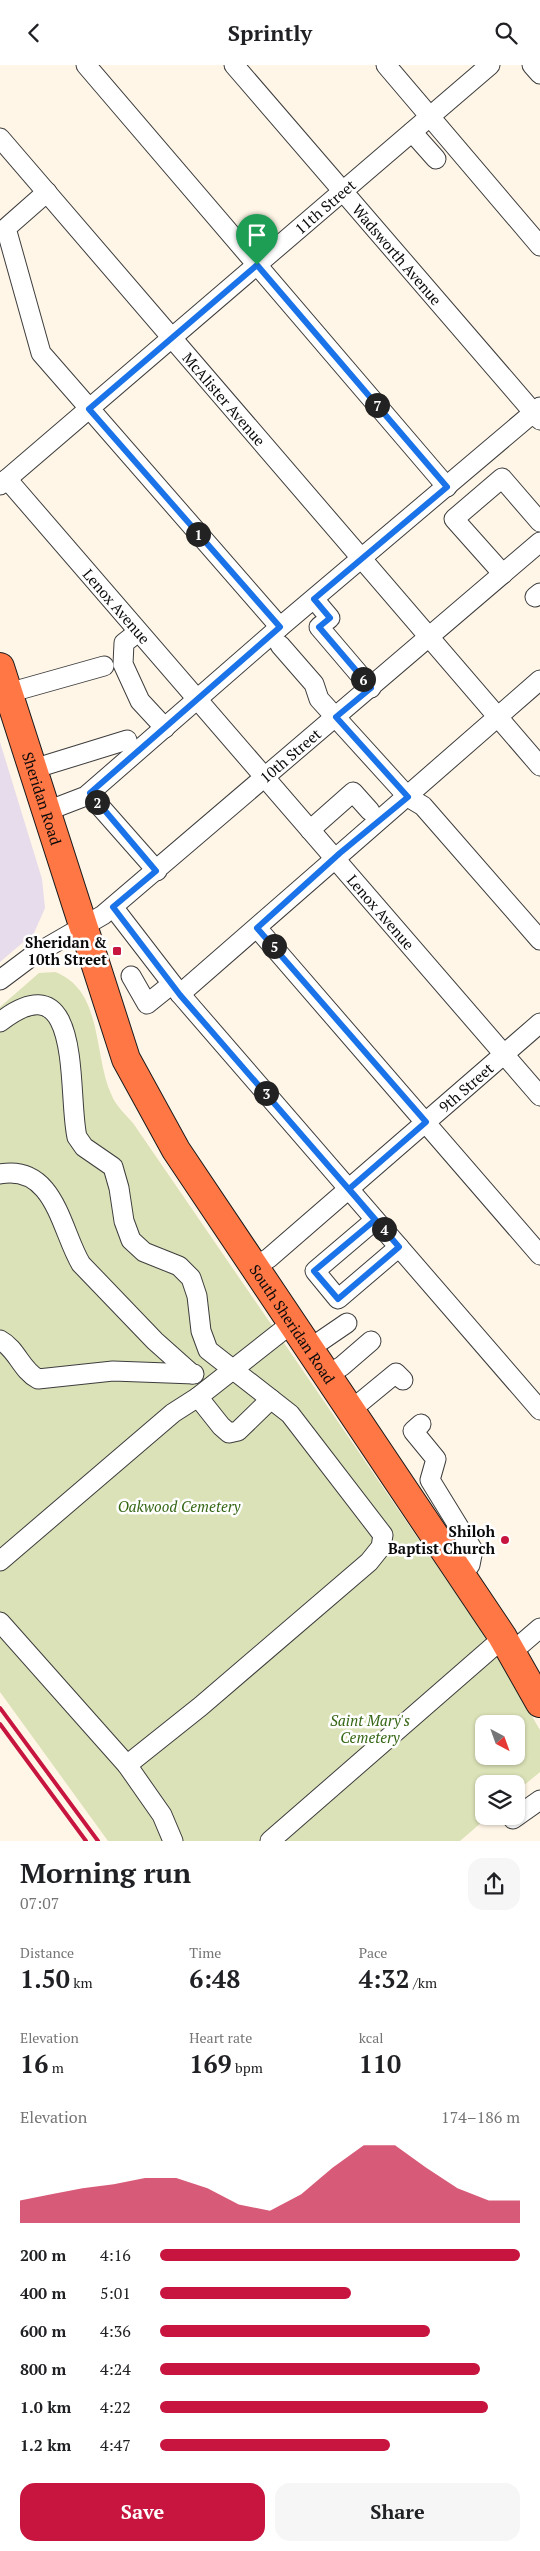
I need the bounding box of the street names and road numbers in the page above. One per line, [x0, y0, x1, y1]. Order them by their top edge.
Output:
street label: 11th Street [290, 174, 360, 238]
street label: Wadsworth Avenue [348, 200, 446, 309]
street label: McAlister Avenue [178, 348, 270, 450]
street label: Lenox Avenue [79, 564, 155, 648]
street label: 10th Street [255, 723, 325, 787]
street label: Sheridan Road [18, 749, 67, 847]
street label: Lenox Avenue [343, 870, 419, 954]
street label: 9th Street [434, 1058, 498, 1117]
street label: South Sheridan Road [245, 1260, 340, 1387]

